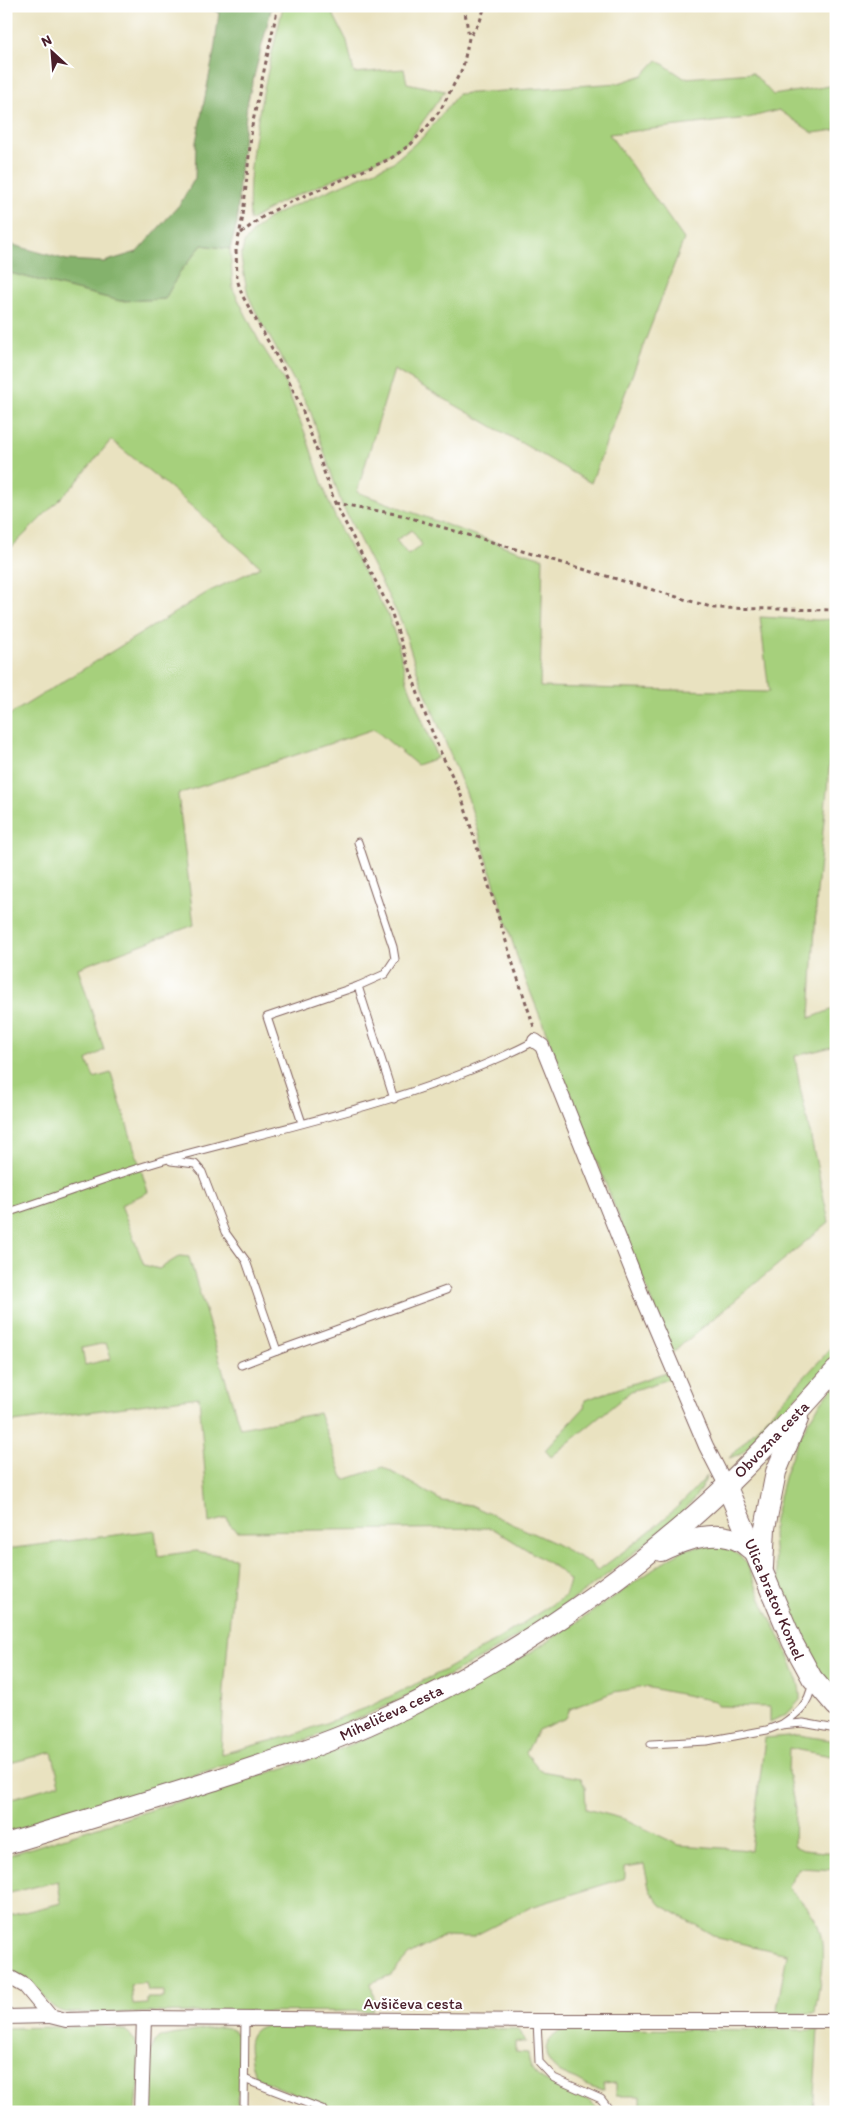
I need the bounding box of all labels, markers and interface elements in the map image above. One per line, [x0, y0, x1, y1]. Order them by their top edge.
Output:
north arrow [28, 28, 78, 78]
text: N [39, 31, 54, 50]
street label: Obvozna cesta [730, 1396, 813, 1482]
street label: Ulica bratov Komel [740, 1536, 809, 1663]
street label: Miheličeva cesta [336, 1680, 447, 1745]
street label: Avšičeva cesta [363, 1994, 463, 2013]

